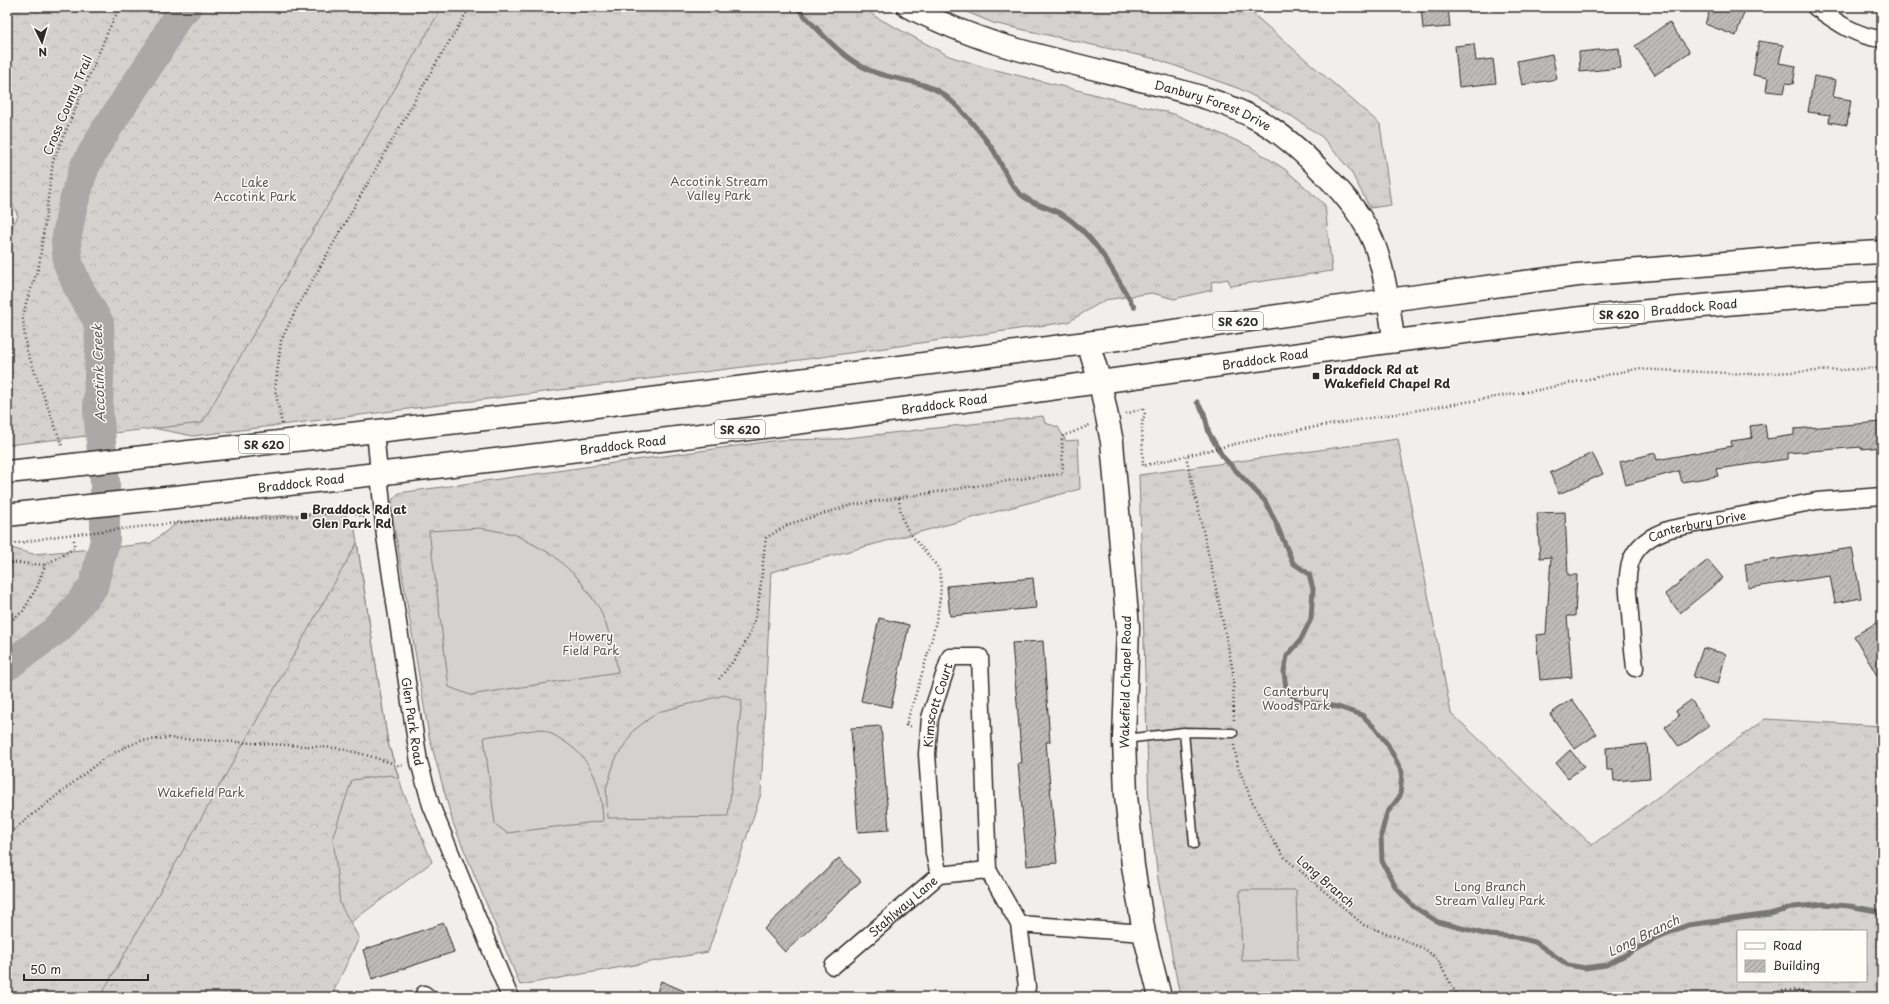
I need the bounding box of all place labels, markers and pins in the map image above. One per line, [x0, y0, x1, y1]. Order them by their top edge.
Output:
place label: Braddock Rd at Wakefield Chapel Rd [1324, 360, 1450, 392]
marker: Braddock Rd at Wakefield Chapel Rd [1311, 371, 1321, 381]
place label: Braddock Rd at Glen Park Rd [312, 500, 407, 532]
marker: Braddock Rd at Glen Park Rd [299, 511, 309, 521]

